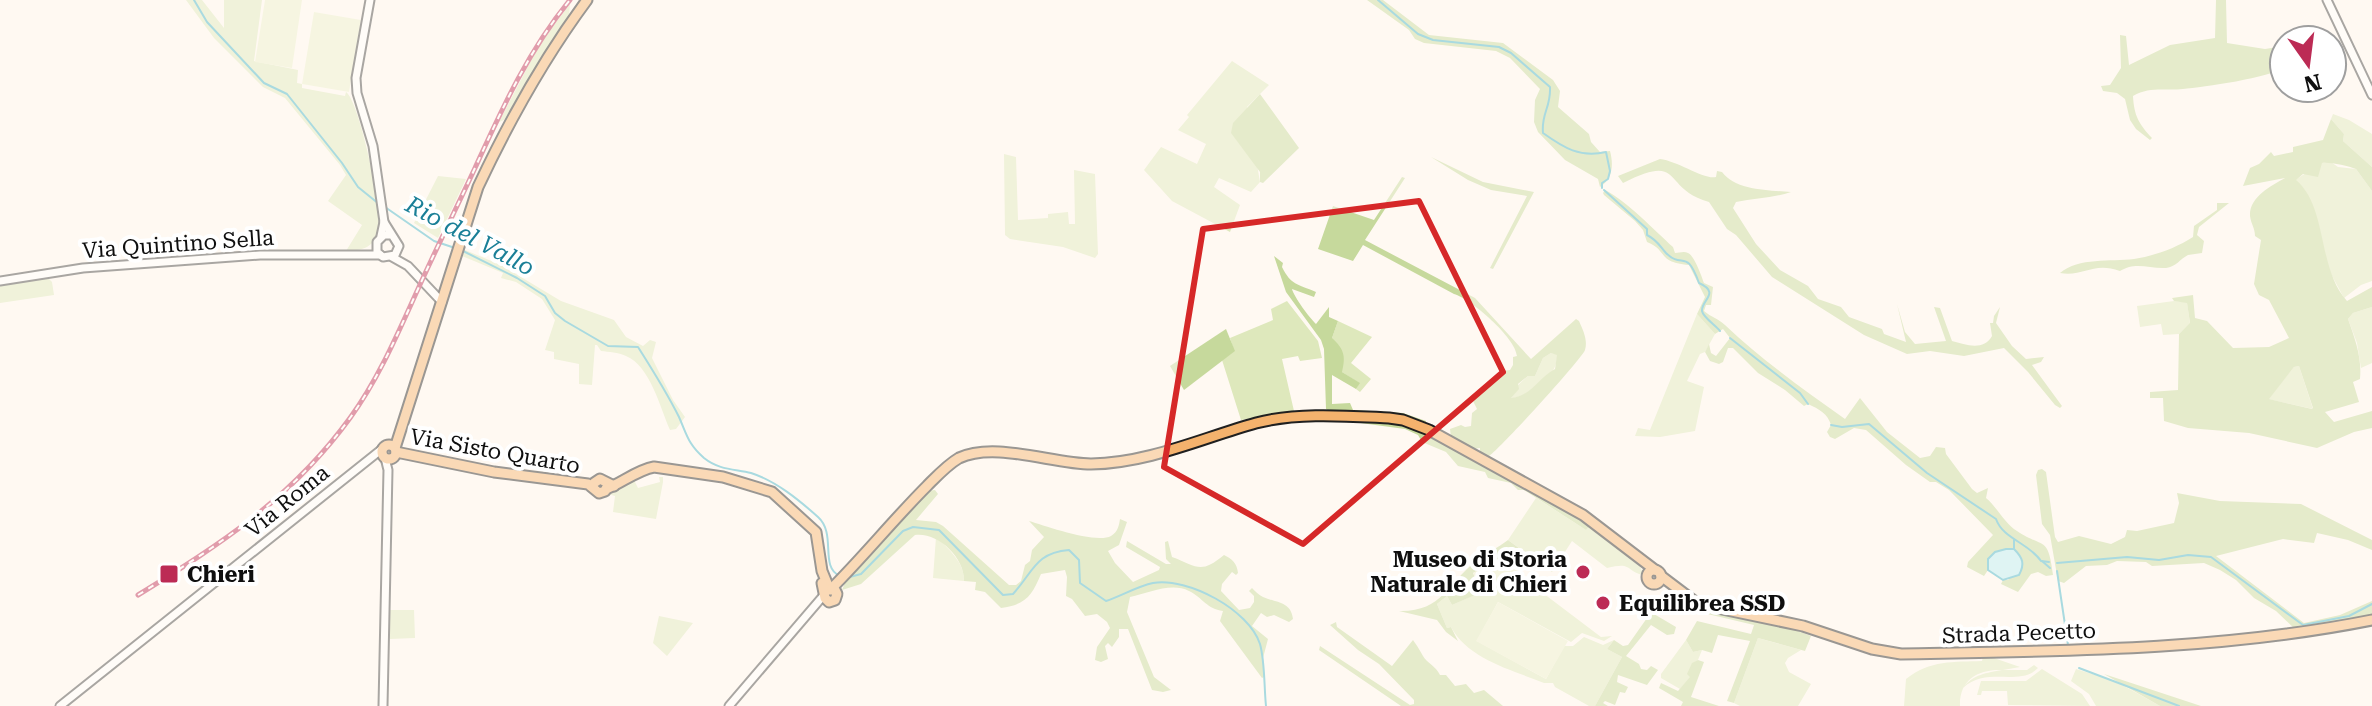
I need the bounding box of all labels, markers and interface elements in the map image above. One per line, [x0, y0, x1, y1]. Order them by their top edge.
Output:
north arrow [2268, 24, 2348, 104]
text: N [2301, 69, 2324, 97]
water label: Rio del Vallo [400, 190, 539, 282]
street label: Via Quintino Sella [81, 225, 275, 263]
street label: Via Sisto Quarto [408, 424, 582, 478]
street label: Via Roma [240, 460, 334, 542]
place label: Museo di Storia Naturale di Chieri [1370, 547, 1567, 597]
place label: Chieri [187, 562, 255, 587]
marker: Chieri [158, 563, 180, 585]
marker: Museo di Storia Naturale di Chieri [1574, 563, 1592, 581]
place label: Equilibrea SSD [1619, 591, 1785, 616]
marker: Equilibrea SSD [1594, 594, 1612, 612]
street label: Strada Pecetto [1942, 618, 2096, 648]

